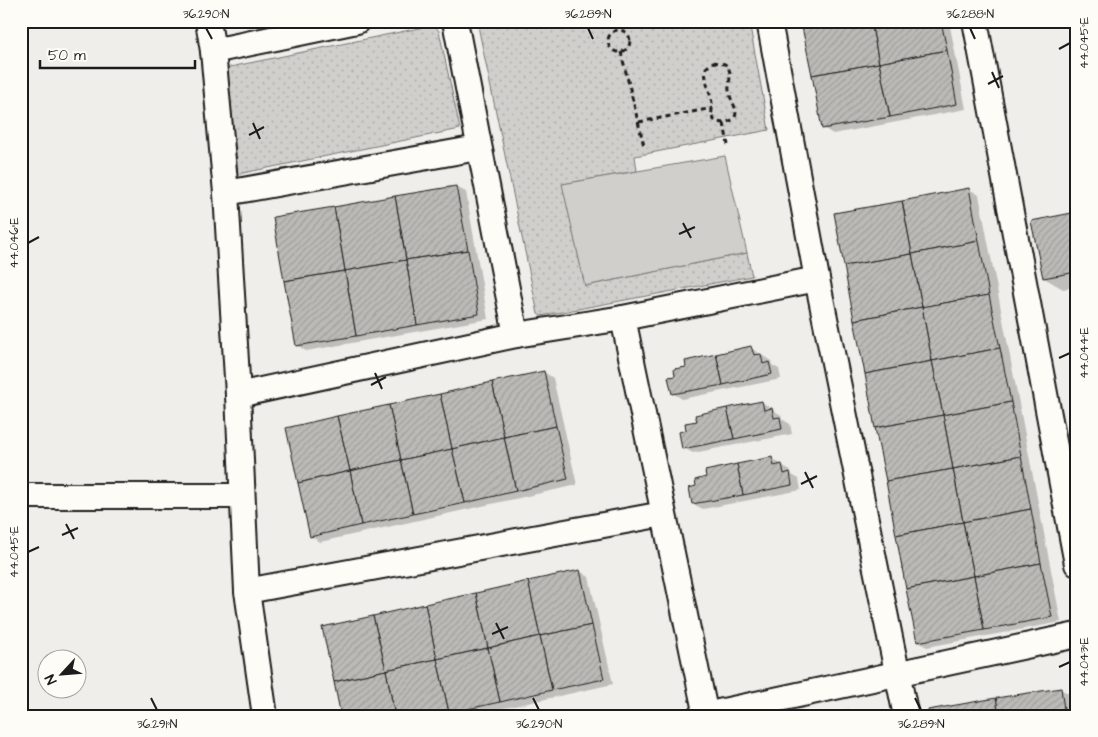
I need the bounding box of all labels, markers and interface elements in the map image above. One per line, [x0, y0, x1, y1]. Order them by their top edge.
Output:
text: 36.290°N [183, 6, 230, 23]
text: 36.289°N [565, 6, 612, 23]
text: 36.288°N [946, 6, 994, 23]
text: 44.045°E [1076, 17, 1093, 69]
scale bar [40, 38, 195, 70]
text: 50 m [48, 45, 86, 66]
text: 44.046°E [6, 217, 23, 269]
text: 44.044°E [1076, 327, 1093, 379]
text: 44.045°E [6, 526, 23, 578]
text: 44.043°E [1076, 637, 1093, 687]
north arrow [38, 650, 88, 700]
text: N [40, 671, 62, 688]
text: 36.291°N [137, 716, 178, 733]
text: 36.290°N [516, 716, 563, 733]
text: 36.289°N [898, 716, 945, 733]

